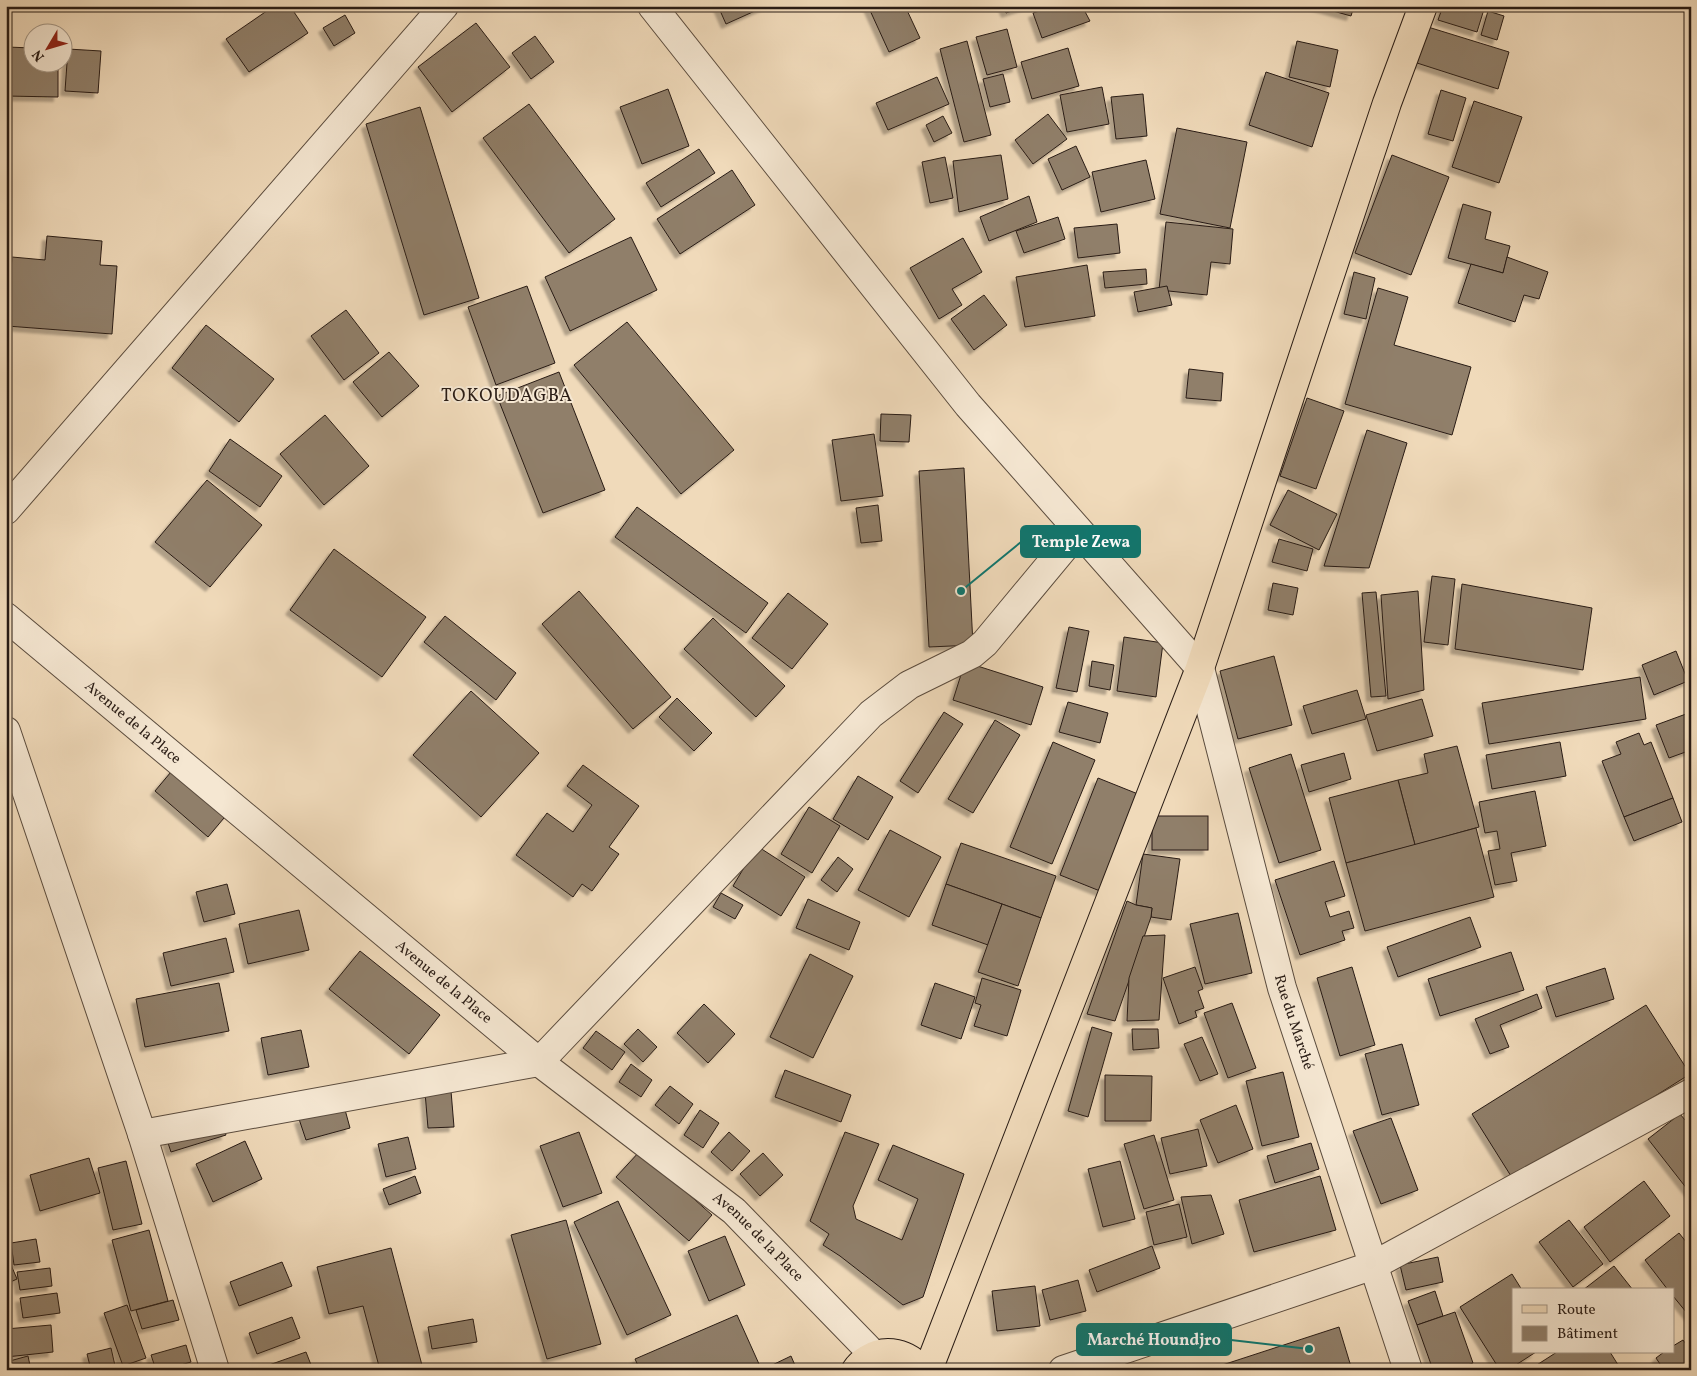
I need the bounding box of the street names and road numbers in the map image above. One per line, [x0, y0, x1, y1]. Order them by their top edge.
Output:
street label: Avenue de la Place [80, 676, 186, 769]
street label: Avenue de la Place [391, 936, 496, 1029]
street label: Rue du Marché [1268, 972, 1319, 1072]
street label: Avenue de la Place [708, 1188, 808, 1287]

